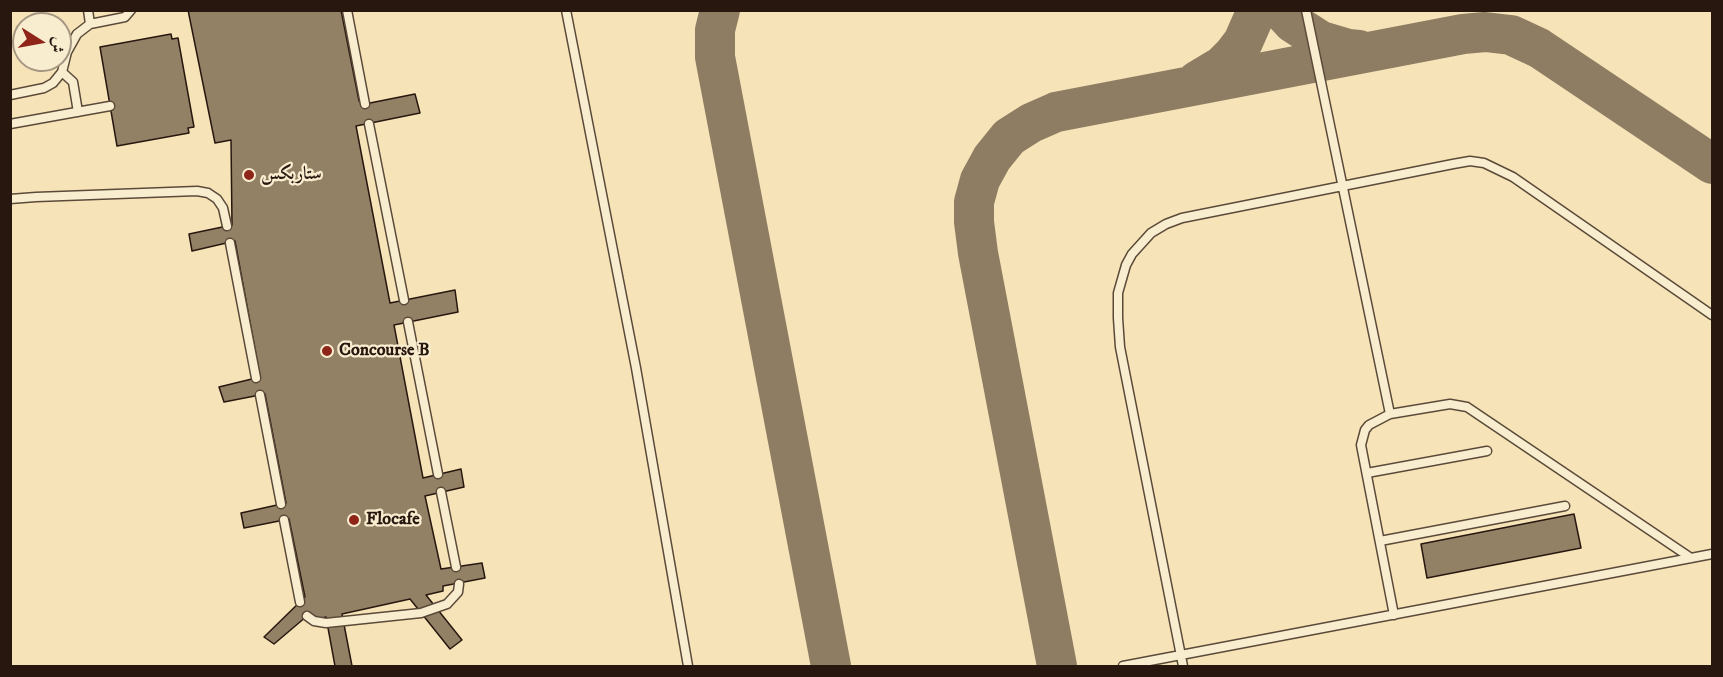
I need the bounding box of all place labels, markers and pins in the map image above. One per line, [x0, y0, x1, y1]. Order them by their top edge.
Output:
place label: ستاربكس [261, 164, 322, 186]
marker: ستاربكس [242, 168, 256, 182]
place label: Concourse B [339, 340, 430, 362]
marker: Concourse B [320, 344, 334, 358]
place label: Flocafe [366, 509, 420, 531]
marker: Flocafe [347, 513, 361, 527]

